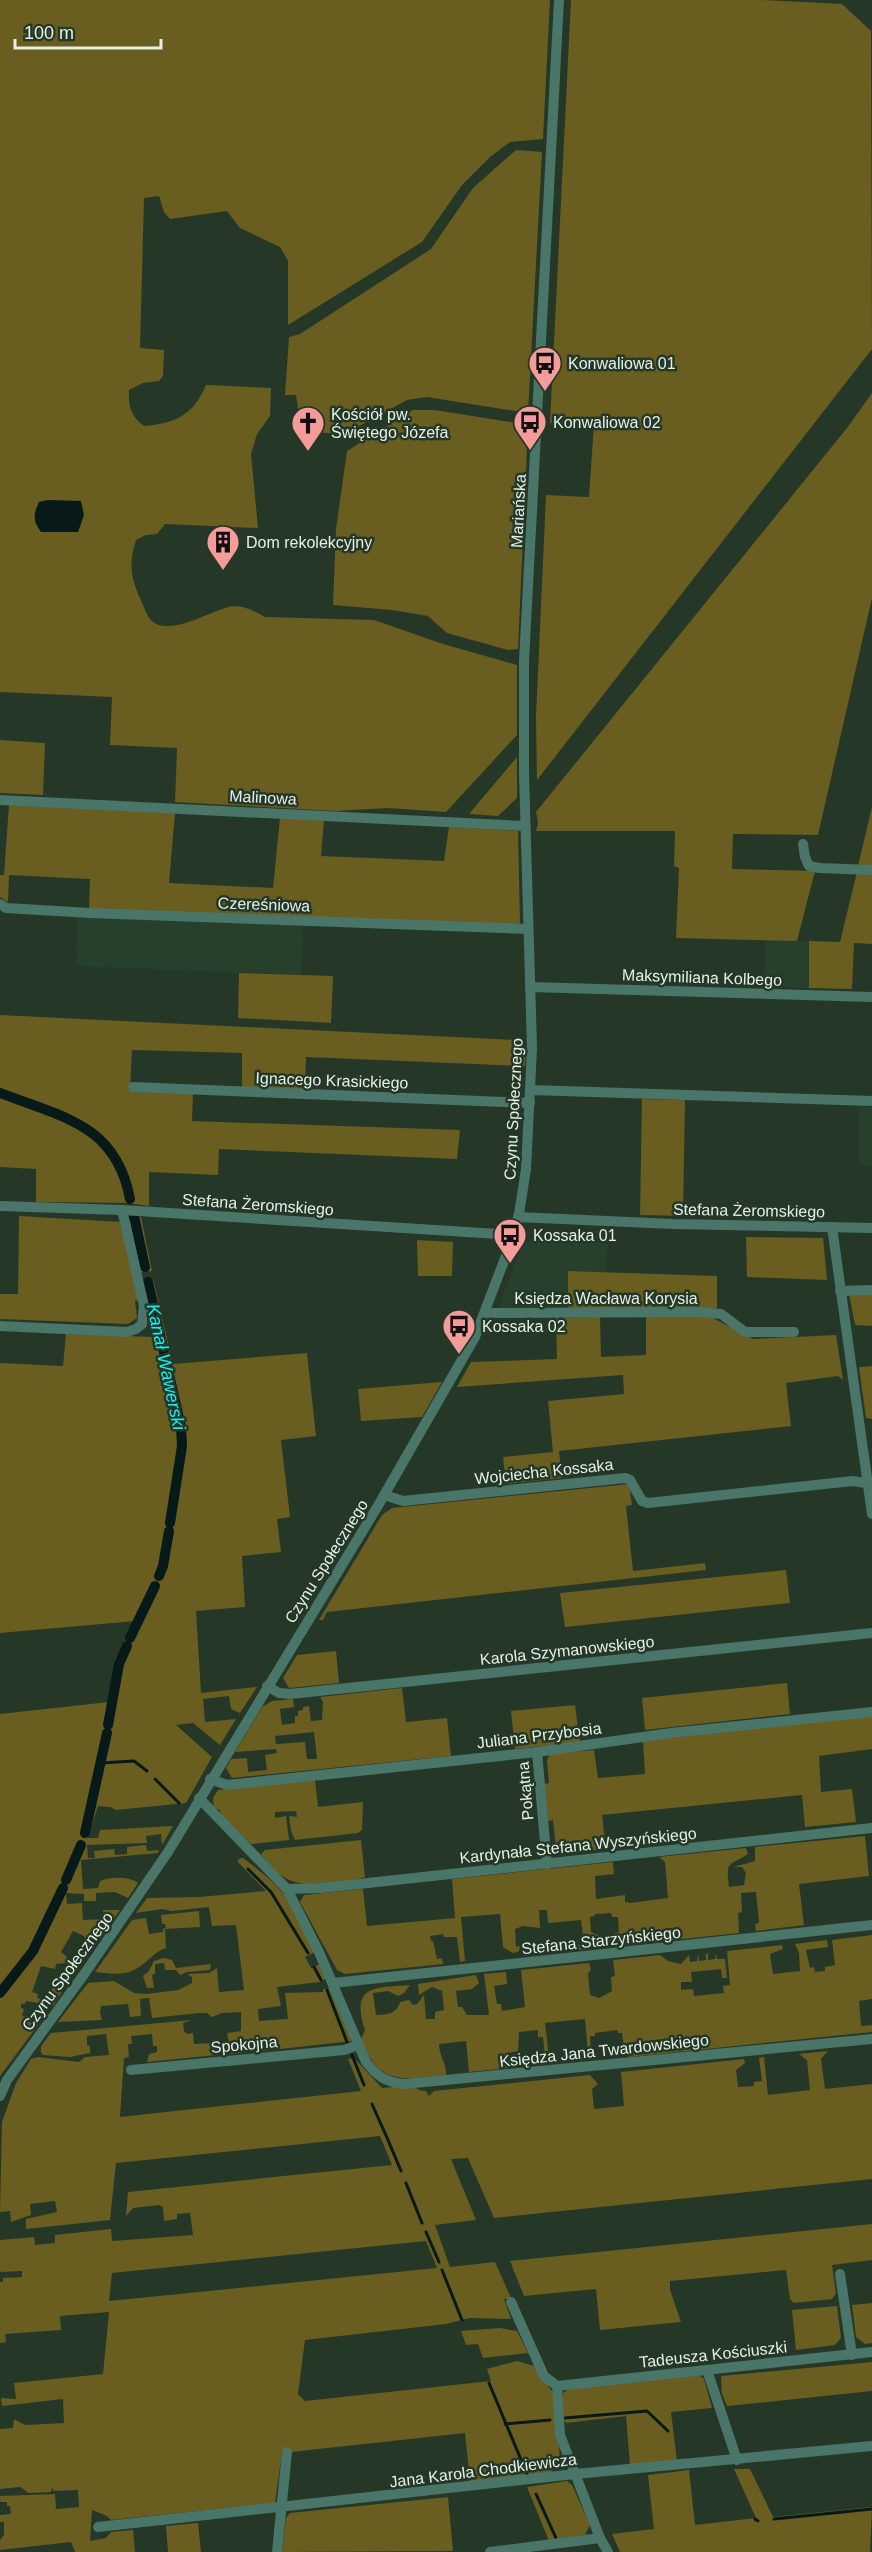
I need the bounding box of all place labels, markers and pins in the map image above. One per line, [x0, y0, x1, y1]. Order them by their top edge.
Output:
bus stop icon: Konwaliowa 01 [527, 345, 563, 392]
place label: Konwaliowa 01 [568, 355, 676, 372]
bus stop icon: Konwaliowa 02 [512, 404, 548, 451]
church icon: Kościół pw. Świętego Józefa [290, 405, 326, 452]
place label: Kościół pw. Świętego Józefa [331, 406, 449, 441]
place label: Konwaliowa 02 [553, 414, 661, 431]
building icon: Dom rekolekcyjny [205, 524, 241, 571]
place label: Dom rekolekcyjny [246, 534, 372, 551]
bus stop icon: Kossaka 01 [492, 1217, 528, 1264]
place label: Kossaka 01 [533, 1227, 617, 1244]
bus stop icon: Kossaka 02 [441, 1308, 477, 1355]
place label: Kossaka 02 [482, 1318, 566, 1335]

